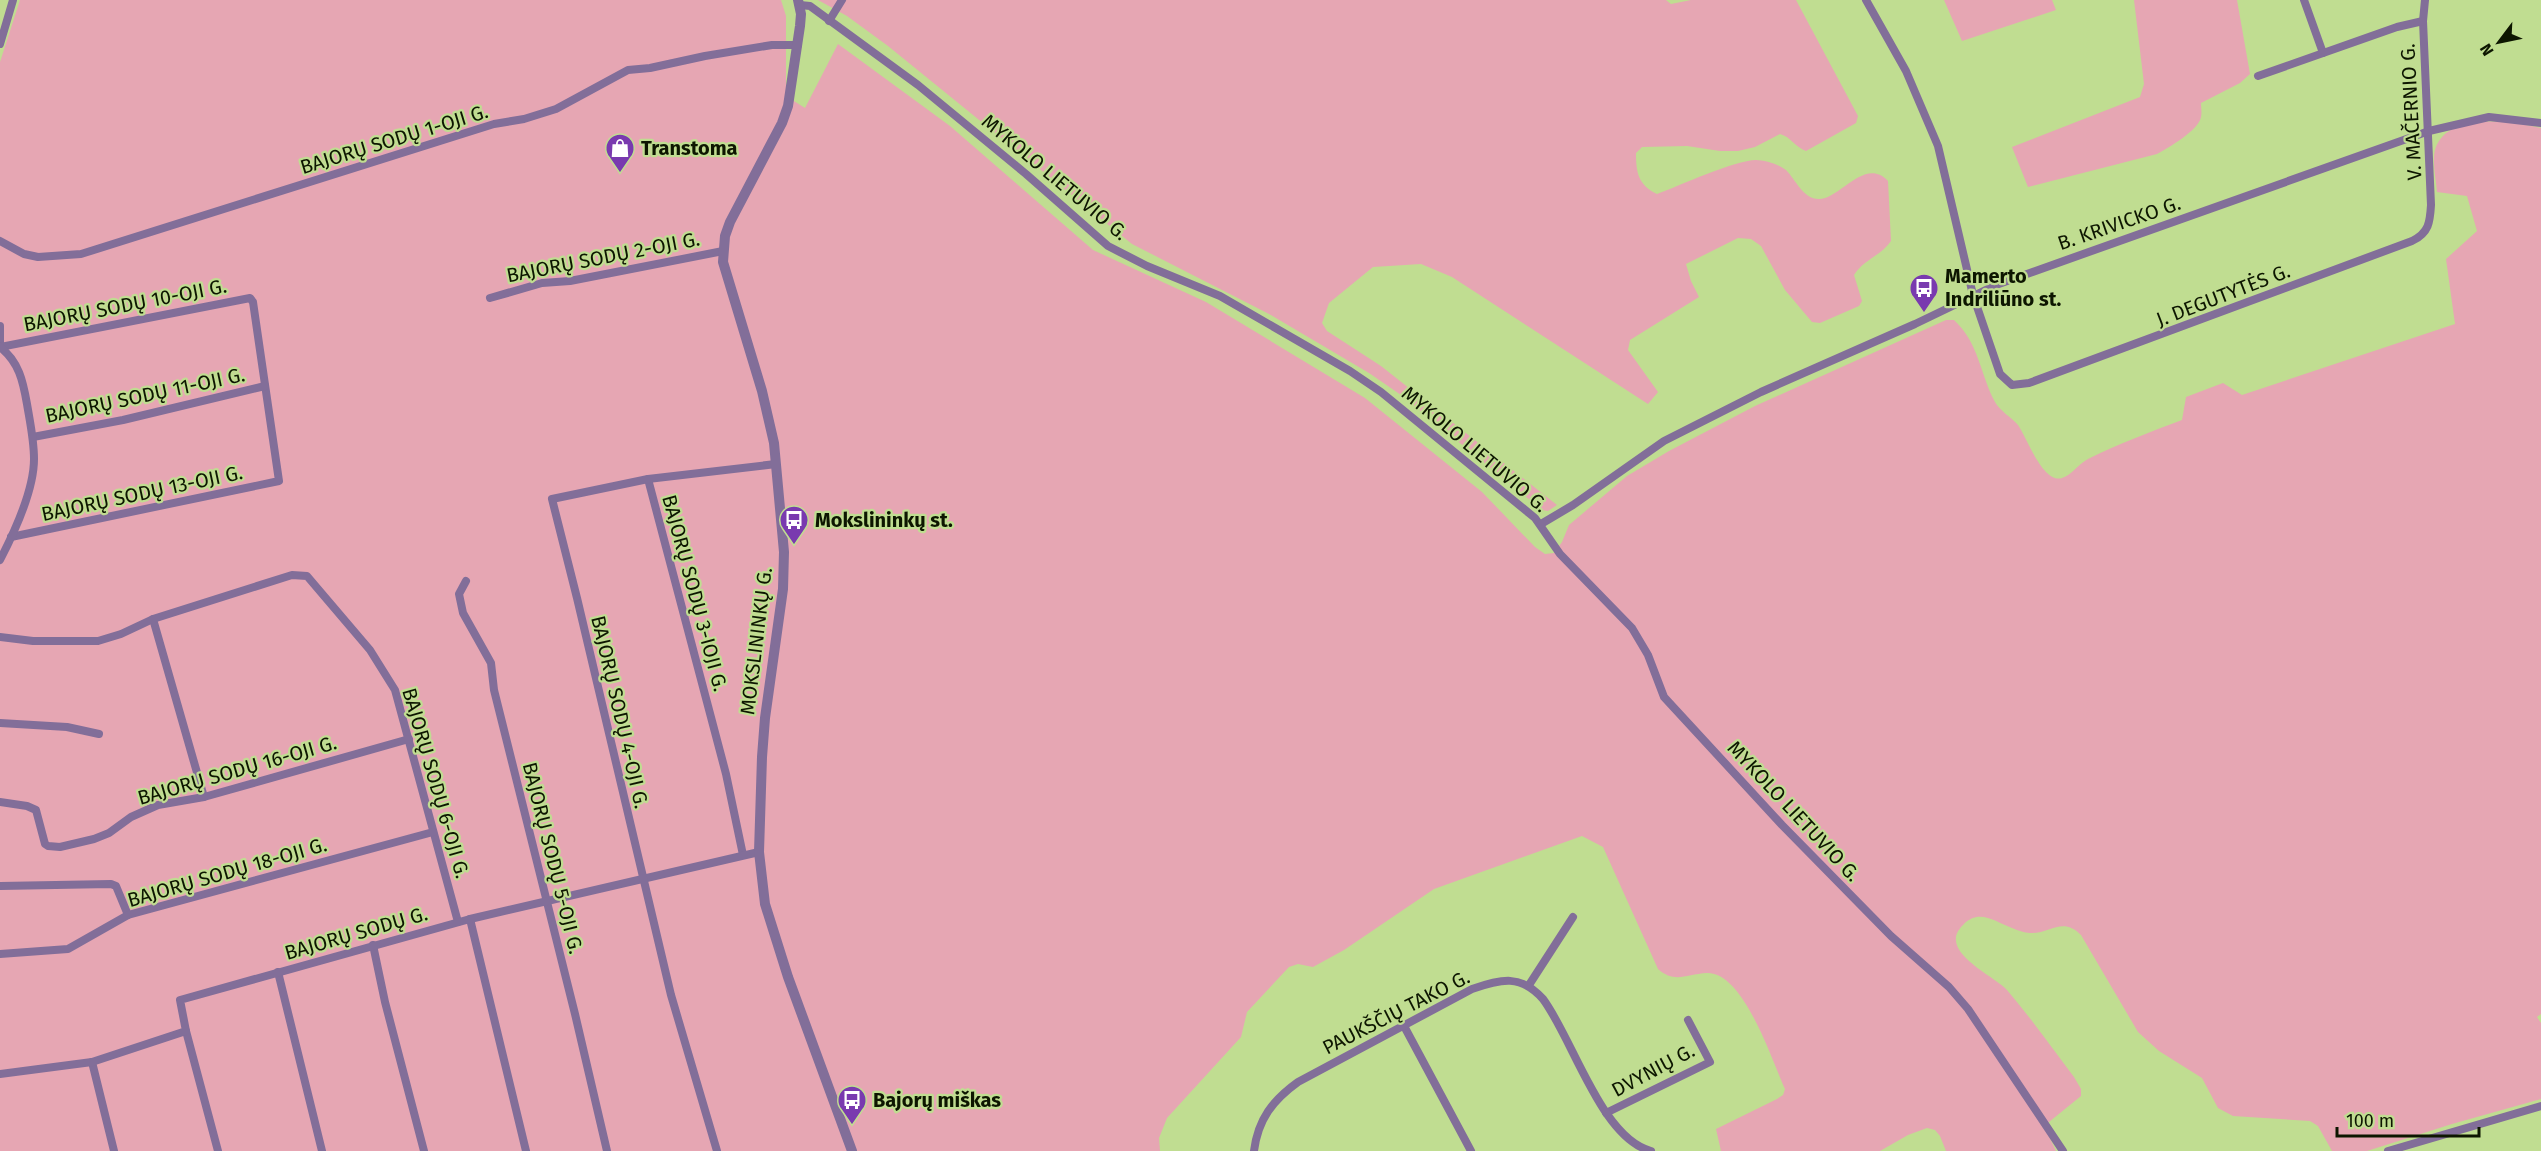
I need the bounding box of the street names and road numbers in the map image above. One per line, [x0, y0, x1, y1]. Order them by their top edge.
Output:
street label: V. MAČERNIO G. [2395, 43, 2427, 181]
street label: BAJORŲ SODŲ 1-OJI G. [297, 99, 491, 179]
street label: MYKOLO LIETUVIO G. [977, 109, 1133, 245]
street label: B. KRIVICKO G. [2054, 191, 2184, 255]
street label: BAJORŲ SODŲ 2-OJI G. [504, 226, 702, 288]
street label: J. DEGUTYTĖS G. [2153, 258, 2293, 332]
street label: BAJORŲ SODŲ 10-OJI G. [21, 274, 229, 336]
street label: BAJORŲ SODŲ 11-OJI G. [43, 362, 247, 428]
street label: MYKOLO LIETUVIO G. [1397, 381, 1553, 517]
street label: BAJORŲ SODŲ 13-OJI G. [39, 460, 245, 526]
street label: BAJORŲ SODŲ 3-IOJI G. [657, 492, 733, 694]
street label: MOKSLININKŲ G. [735, 566, 777, 716]
street label: BAJORŲ SODŲ 4-OJI G. [586, 613, 654, 811]
street label: BAJORŲ SODŲ 6-OJI G. [397, 685, 475, 881]
street label: BAJORŲ SODŲ 16-OJI G. [135, 730, 339, 810]
street label: MYKOLO LIETUVIO G. [1723, 736, 1865, 886]
street label: BAJORŲ SODŲ 5-OJI G. [518, 760, 588, 956]
street label: BAJORŲ SODŲ 18-OJI G. [125, 832, 329, 912]
street label: BAJORŲ SODŲ G. [282, 901, 430, 965]
street label: PAUKŠČIŲ TAKO G. [1318, 965, 1474, 1059]
street label: DVYNIŲ G. [1607, 1038, 1699, 1102]

